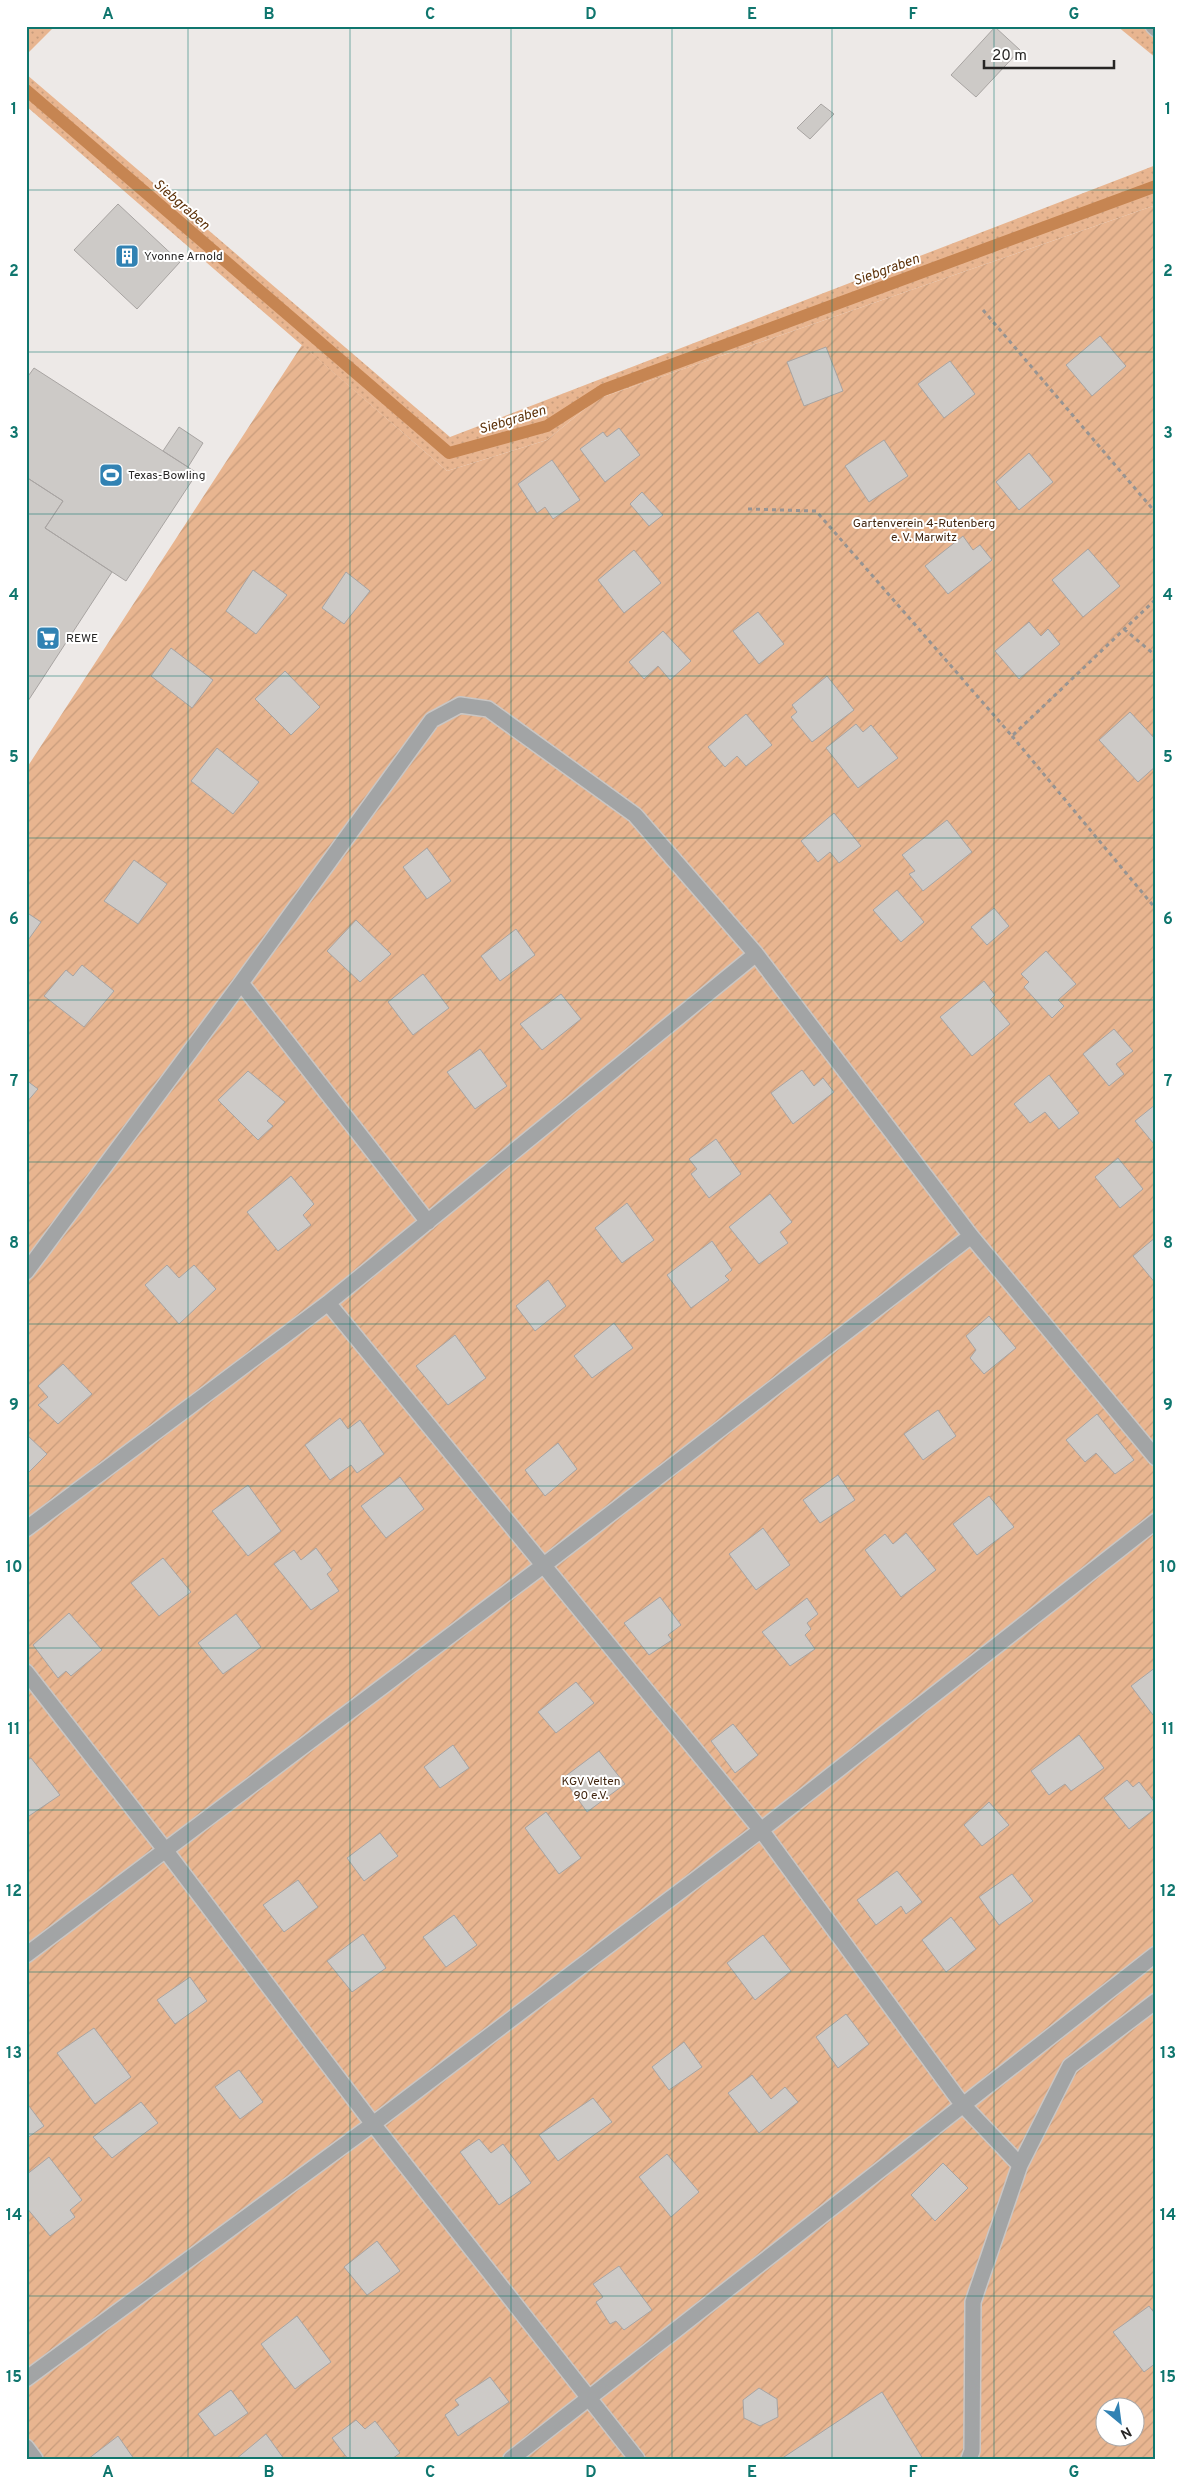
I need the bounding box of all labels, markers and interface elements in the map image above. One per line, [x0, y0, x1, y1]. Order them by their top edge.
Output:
text: A [102, 5, 114, 25]
text: B [263, 5, 275, 25]
text: C [425, 5, 435, 25]
text: D [585, 5, 597, 25]
text: E [747, 5, 757, 25]
text: F [908, 5, 918, 25]
text: G [1069, 5, 1079, 25]
scale bar [984, 38, 1114, 70]
text: 20 m [992, 47, 1027, 66]
text: 1 [11, 100, 17, 120]
text: 1 [1165, 100, 1171, 120]
water label: Siebgraben [149, 176, 213, 234]
building icon: Yvonne Arnold [114, 243, 140, 269]
place label: Yvonne Arnold [144, 249, 223, 265]
water label: Siebgraben [851, 251, 922, 290]
text: 2 [9, 262, 19, 282]
text: 2 [1163, 262, 1173, 282]
water label: Siebgraben [477, 402, 548, 439]
text: 3 [9, 424, 19, 444]
text: 3 [1163, 424, 1173, 444]
sports icon: Texas-Bowling [98, 462, 124, 488]
place label: Texas-Bowling [128, 468, 206, 484]
park label: Gartenverein 4-Rutenberg e. V. Marwitz [853, 516, 995, 546]
text: 4 [9, 586, 19, 606]
text: 4 [1163, 586, 1173, 606]
supermarket icon: REWE [35, 625, 61, 651]
place label: REWE [66, 631, 98, 647]
text: 5 [9, 748, 19, 768]
text: 5 [1163, 748, 1173, 768]
text: 6 [9, 910, 19, 930]
text: 6 [1163, 910, 1173, 930]
text: 7 [10, 1072, 18, 1092]
text: 7 [1164, 1072, 1172, 1092]
text: 8 [9, 1234, 19, 1254]
text: 8 [1163, 1234, 1173, 1254]
text: 9 [9, 1396, 19, 1416]
text: 9 [1163, 1396, 1173, 1416]
text: 10 [6, 1558, 22, 1578]
text: 10 [1160, 1558, 1176, 1578]
text: 11 [8, 1720, 20, 1740]
text: 11 [1162, 1720, 1174, 1740]
park label: KGV Velten 90 e.V. [562, 1774, 621, 1804]
text: 12 [6, 1882, 22, 1902]
text: 12 [1160, 1882, 1176, 1902]
text: 13 [6, 2044, 22, 2064]
text: 13 [1160, 2044, 1176, 2064]
text: 14 [6, 2206, 22, 2226]
text: 14 [1160, 2206, 1176, 2226]
text: 15 [6, 2368, 22, 2388]
text: 15 [1160, 2368, 1176, 2388]
north arrow [1094, 2398, 1144, 2448]
text: N [1117, 2422, 1134, 2442]
text: A [102, 2463, 114, 2483]
text: B [263, 2463, 275, 2483]
text: C [425, 2463, 435, 2483]
text: D [585, 2463, 597, 2483]
text: E [747, 2463, 757, 2483]
text: F [908, 2463, 918, 2483]
text: G [1069, 2463, 1079, 2483]

